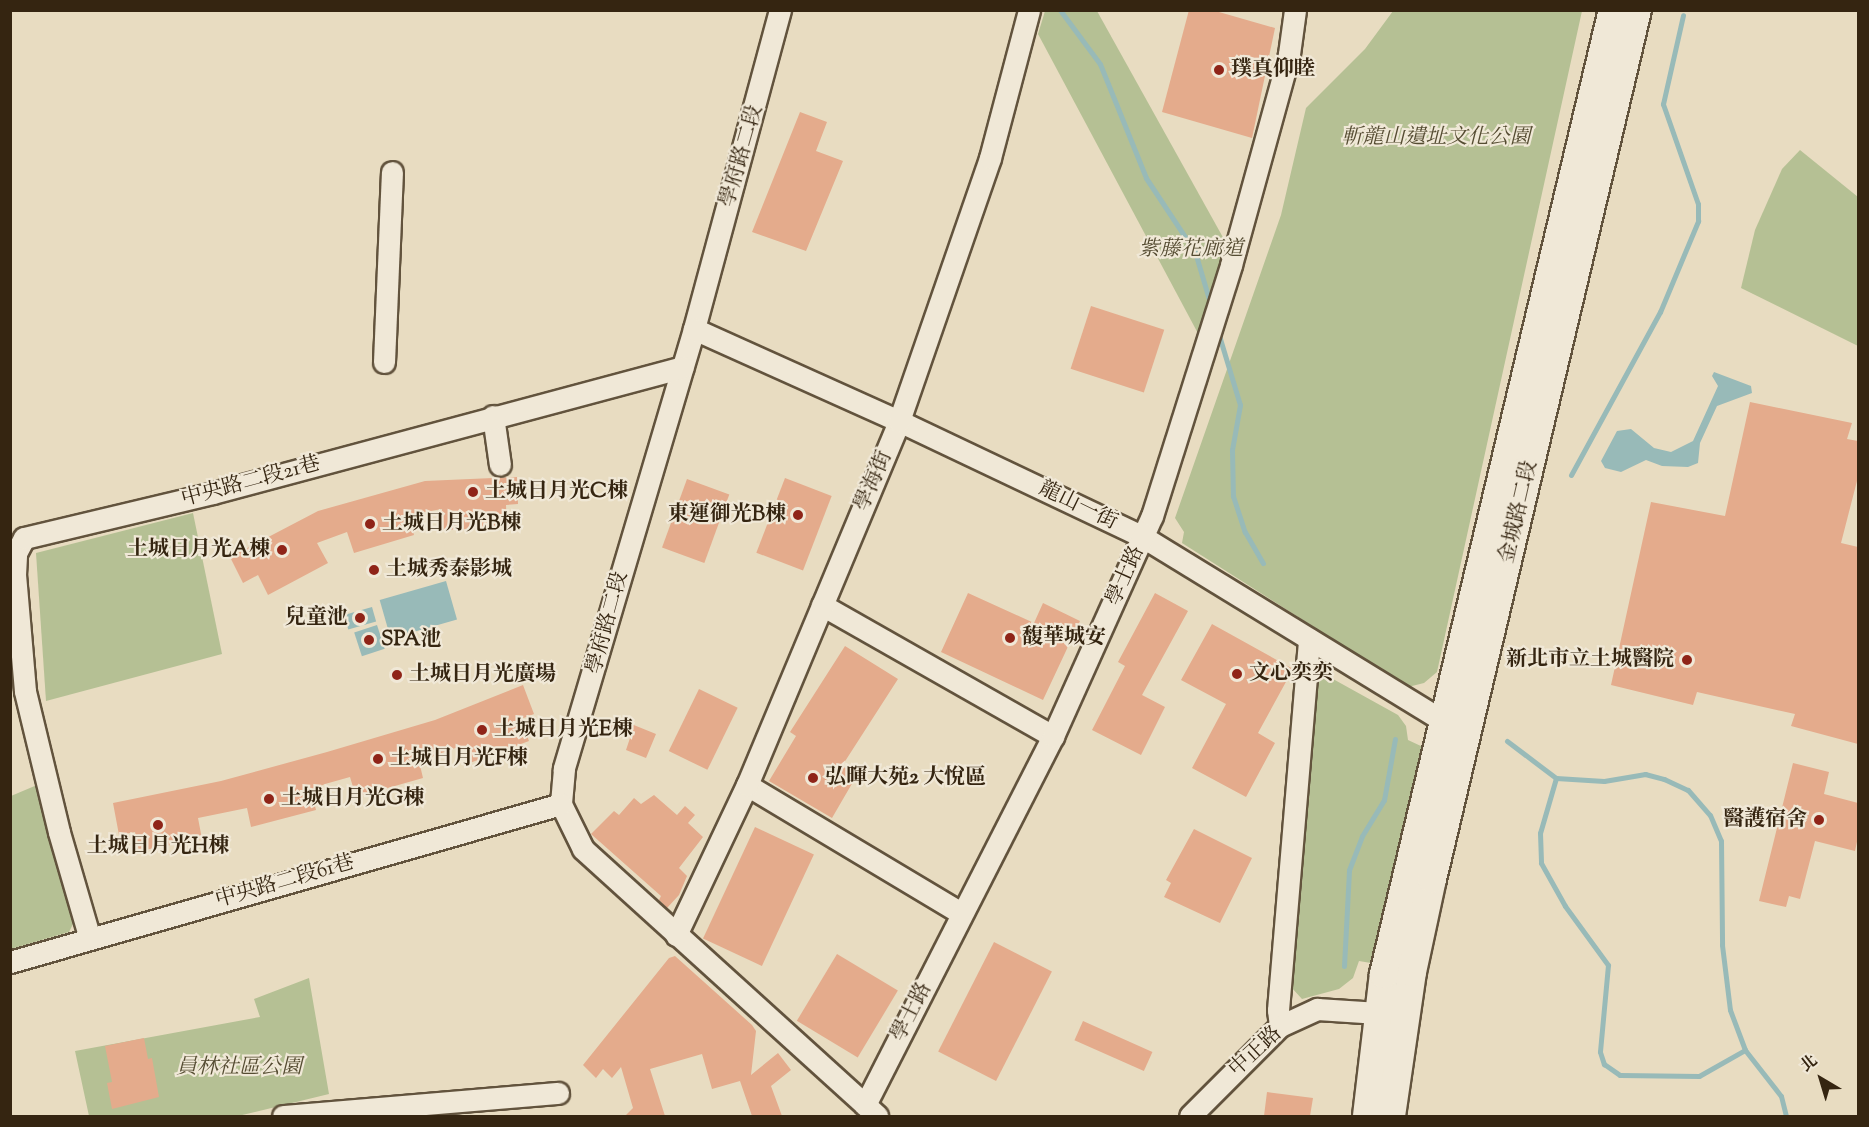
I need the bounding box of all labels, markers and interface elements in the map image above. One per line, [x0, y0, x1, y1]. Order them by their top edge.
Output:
place label: 璞真仰睦 [1231, 57, 1315, 83]
marker: 璞真仰睦 [1212, 63, 1226, 77]
street label: 學府路二段 [715, 102, 769, 210]
park label: 斬龍山遺址文化公園 [1342, 125, 1530, 151]
park label: 紫藤花廊道 [1139, 237, 1243, 263]
street label: 學海街 [850, 447, 898, 515]
street label: 中央路二段21巷 [179, 451, 323, 513]
street label: 金城路二段 [1495, 458, 1543, 566]
street label: 龍山一街 [1035, 476, 1121, 536]
place label: 土城日月光C棟 [485, 479, 628, 505]
marker: 土城日月光C棟 [466, 485, 480, 499]
place label: 東運御光B棟 [668, 502, 786, 528]
marker: 東運御光B棟 [791, 508, 805, 522]
place label: 土城日月光B棟 [382, 511, 521, 537]
marker: 土城日月光B棟 [363, 517, 377, 531]
place label: 土城日月光A棟 [127, 537, 270, 563]
street label: 學士路 [1102, 542, 1150, 610]
marker: 土城日月光A棟 [275, 543, 289, 557]
place label: 土城秀泰影城 [386, 557, 512, 583]
marker: 土城秀泰影城 [367, 563, 381, 577]
street label: 學府路二段 [582, 569, 634, 677]
place label: 兒童池 [285, 605, 348, 631]
marker: 兒童池 [353, 611, 367, 625]
place label: 馥華城安 [1022, 625, 1106, 651]
place label: SPA池 [381, 627, 441, 653]
marker: 馥華城安 [1003, 631, 1017, 645]
marker: SPA池 [362, 633, 376, 647]
place label: 新北市立土城醫院 [1506, 647, 1674, 673]
marker: 新北市立土城醫院 [1678, 651, 1696, 669]
place label: 文心奕奕 [1249, 661, 1333, 687]
place label: 土城日月光廣場 [409, 662, 556, 688]
marker: 文心奕奕 [1230, 667, 1244, 681]
marker: 土城日月光廣場 [390, 668, 404, 682]
place label: 土城日月光E棟 [494, 717, 633, 743]
marker: 土城日月光E棟 [475, 723, 489, 737]
place label: 土城日月光F棟 [390, 746, 528, 772]
marker: 土城日月光F棟 [371, 752, 385, 766]
place label: 弘暉大苑2 大悅區 [825, 765, 986, 791]
marker: 弘暉大苑2 大悅區 [806, 771, 820, 785]
place label: 土城日月光G棟 [281, 786, 424, 812]
marker: 土城日月光G棟 [262, 792, 276, 806]
place label: 醫護宿舍 [1723, 807, 1807, 833]
marker: 醫護宿舍 [1812, 813, 1826, 827]
marker: 土城日月光H棟 [151, 818, 165, 832]
place label: 土城日月光H棟 [87, 834, 229, 860]
street label: 中央路二段61巷 [213, 850, 357, 914]
street label: 學士路 [886, 978, 938, 1046]
street label: 中正路 [1224, 1021, 1288, 1083]
north arrow [1791, 1049, 1851, 1109]
text: 北 [1796, 1050, 1823, 1078]
park label: 員林社區公園 [176, 1055, 302, 1081]

